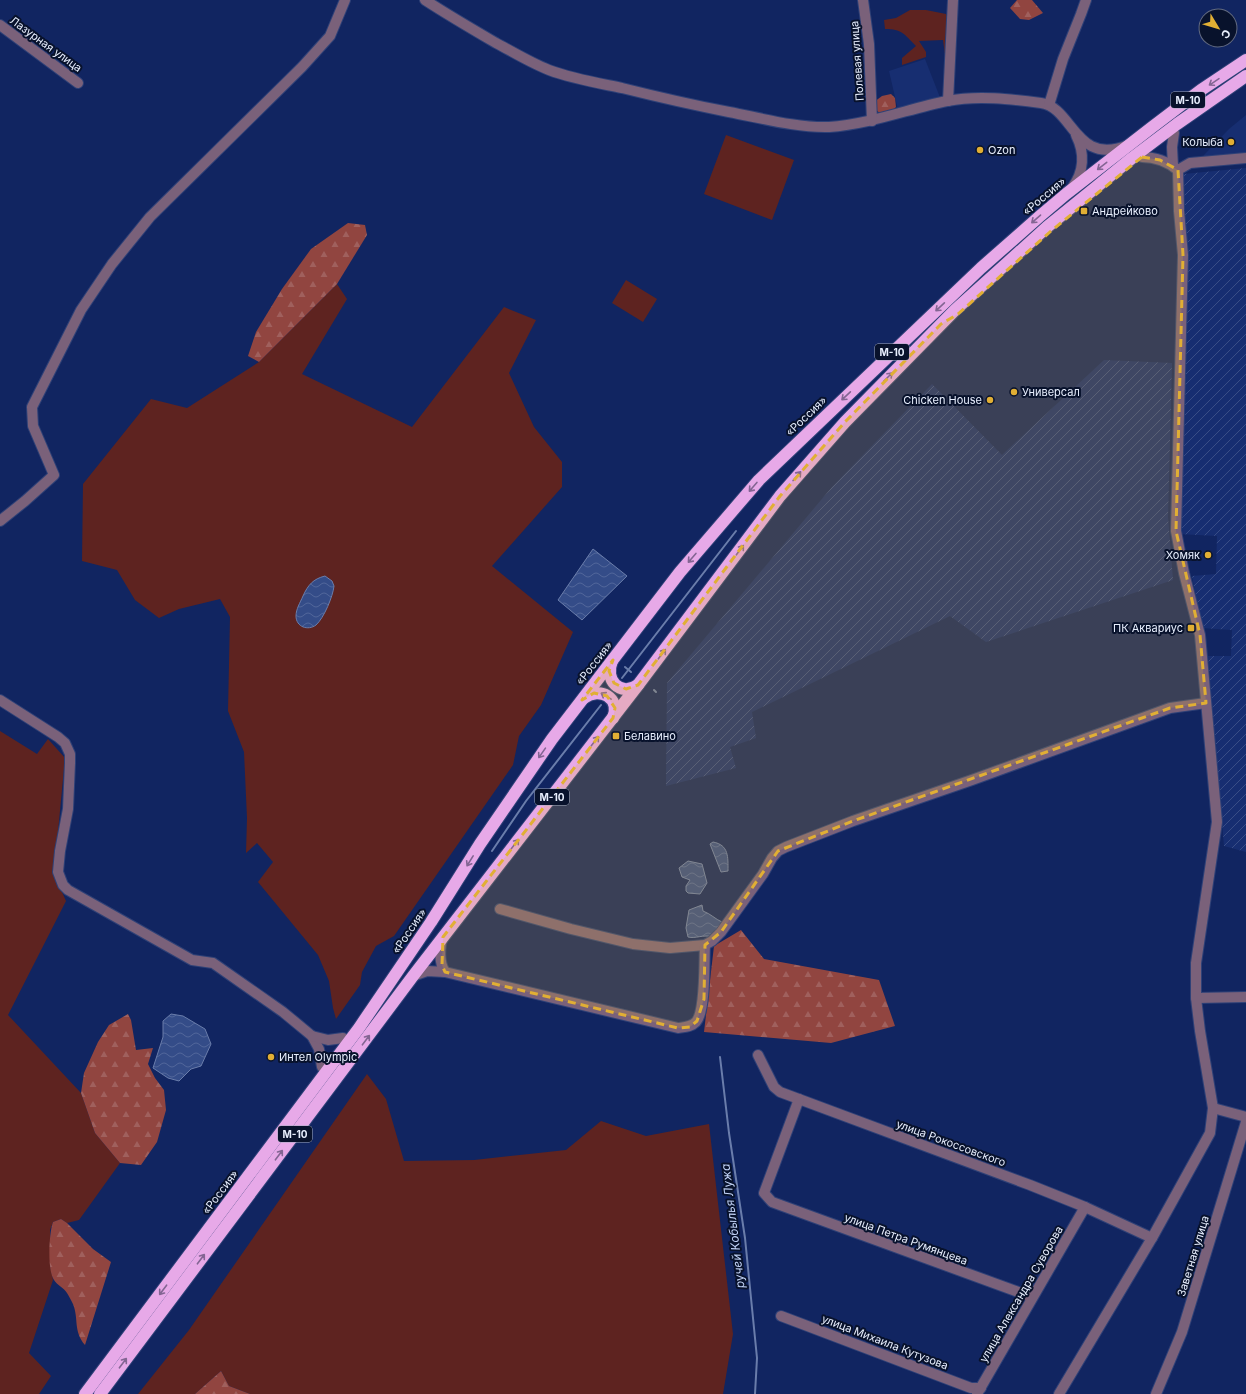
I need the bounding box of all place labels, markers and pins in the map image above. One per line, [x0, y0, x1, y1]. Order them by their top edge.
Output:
place label: Колыба [1182, 135, 1223, 149]
marker: Колыба [1226, 137, 1236, 147]
place label: Ozon [988, 143, 1015, 157]
marker: Ozon [975, 145, 985, 155]
place label: Андрейково [1092, 204, 1158, 218]
marker: Андрейково [1079, 206, 1089, 216]
place label: Универсал [1022, 385, 1080, 399]
marker: Универсал [1009, 387, 1019, 397]
place label: Chicken House [903, 393, 982, 407]
marker: Chicken House [985, 395, 995, 405]
place label: Хомяк [1166, 548, 1200, 562]
marker: Хомяк [1203, 550, 1213, 560]
place label: ПК Аквариус [1113, 621, 1183, 635]
marker: ПК Аквариус [1186, 623, 1196, 633]
place label: Белавино [624, 729, 676, 743]
marker: Белавино [611, 731, 621, 741]
place label: Интел Olympic [279, 1050, 357, 1064]
marker: Интел Olympic [266, 1052, 276, 1062]

